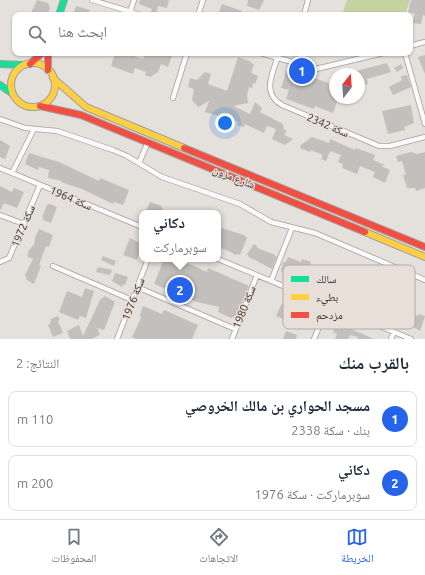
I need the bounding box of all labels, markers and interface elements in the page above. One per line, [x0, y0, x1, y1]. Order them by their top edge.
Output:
search box [12, 12, 413, 56]
icon: search [26, 23, 48, 45]
text: ابحث هنا [58, 23, 107, 40]
pin: 1 [289, 56, 315, 86]
north arrow [329, 68, 365, 104]
street label: سكة 2342 [305, 111, 351, 139]
your location [215, 113, 235, 133]
street label: شارع مزون [211, 163, 257, 192]
street label: سكة 1964 [48, 184, 94, 212]
street label: سكة 1972 [9, 203, 37, 249]
popup [139, 210, 221, 262]
text: دكاني [153, 214, 185, 231]
text: سوبرماركت [153, 240, 207, 254]
legend [283, 265, 415, 329]
text: سالك [316, 273, 336, 285]
pin: 2 [167, 275, 193, 305]
street label: سكة 1976 [119, 276, 147, 322]
street label: سكة 1980 [230, 284, 258, 330]
text: بطيء [316, 291, 338, 306]
text: مزدحم [316, 309, 343, 323]
text: بالقرب منك [339, 353, 409, 372]
text: النتائج: 2 [16, 356, 59, 370]
text: مسجد الحواري بن مالك الخروصي [185, 397, 370, 414]
text: 110 m [17, 412, 53, 426]
text: 1 [391, 412, 399, 426]
text: بنك · سكة 2338 [291, 423, 370, 437]
text: دكاني [338, 461, 370, 478]
text: 200 m [17, 476, 53, 490]
text: 2 [391, 476, 399, 490]
text: سوبرماركت · سكة 1976 [254, 487, 370, 501]
tab: المحفوظات [51, 526, 96, 569]
tab: الاتجاهات [199, 526, 238, 569]
tab: الخريطة [341, 526, 374, 569]

